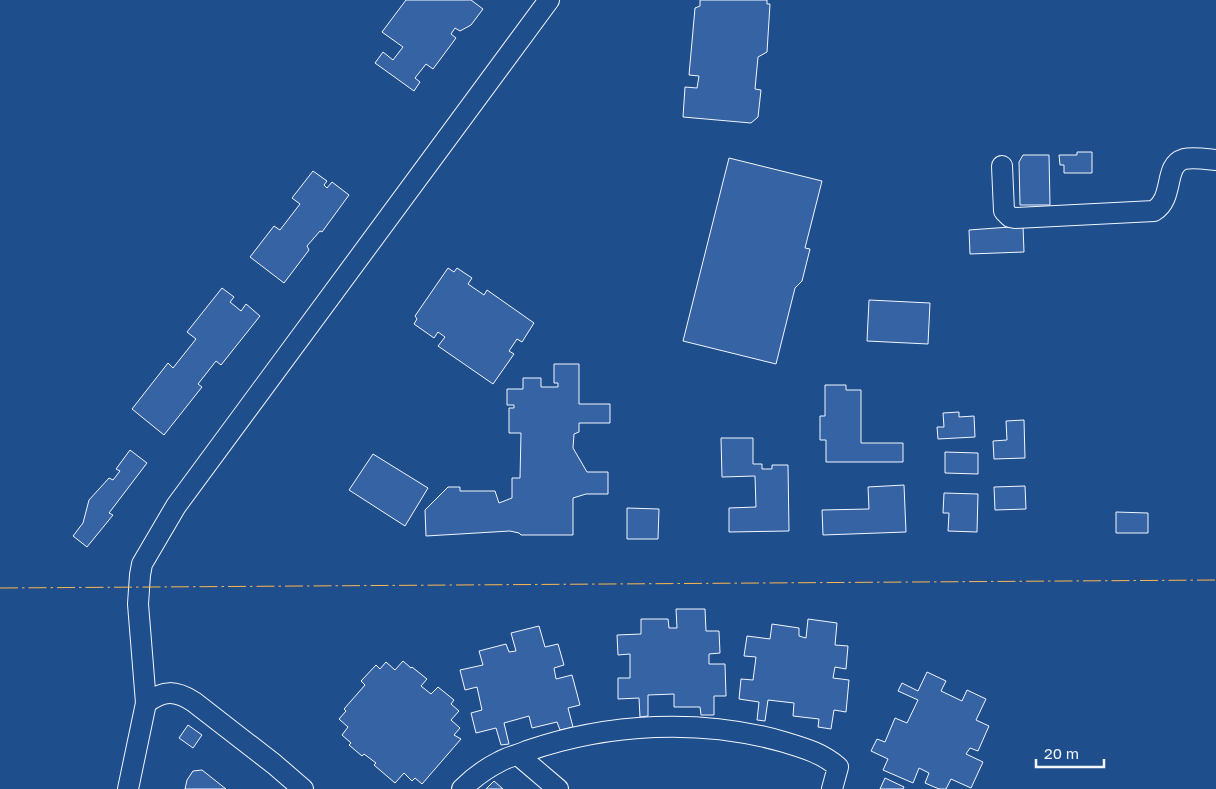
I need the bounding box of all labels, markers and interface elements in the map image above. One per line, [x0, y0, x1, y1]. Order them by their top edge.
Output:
scale bar [1036, 736, 1104, 768]
text: 20 m [1044, 744, 1079, 762]

